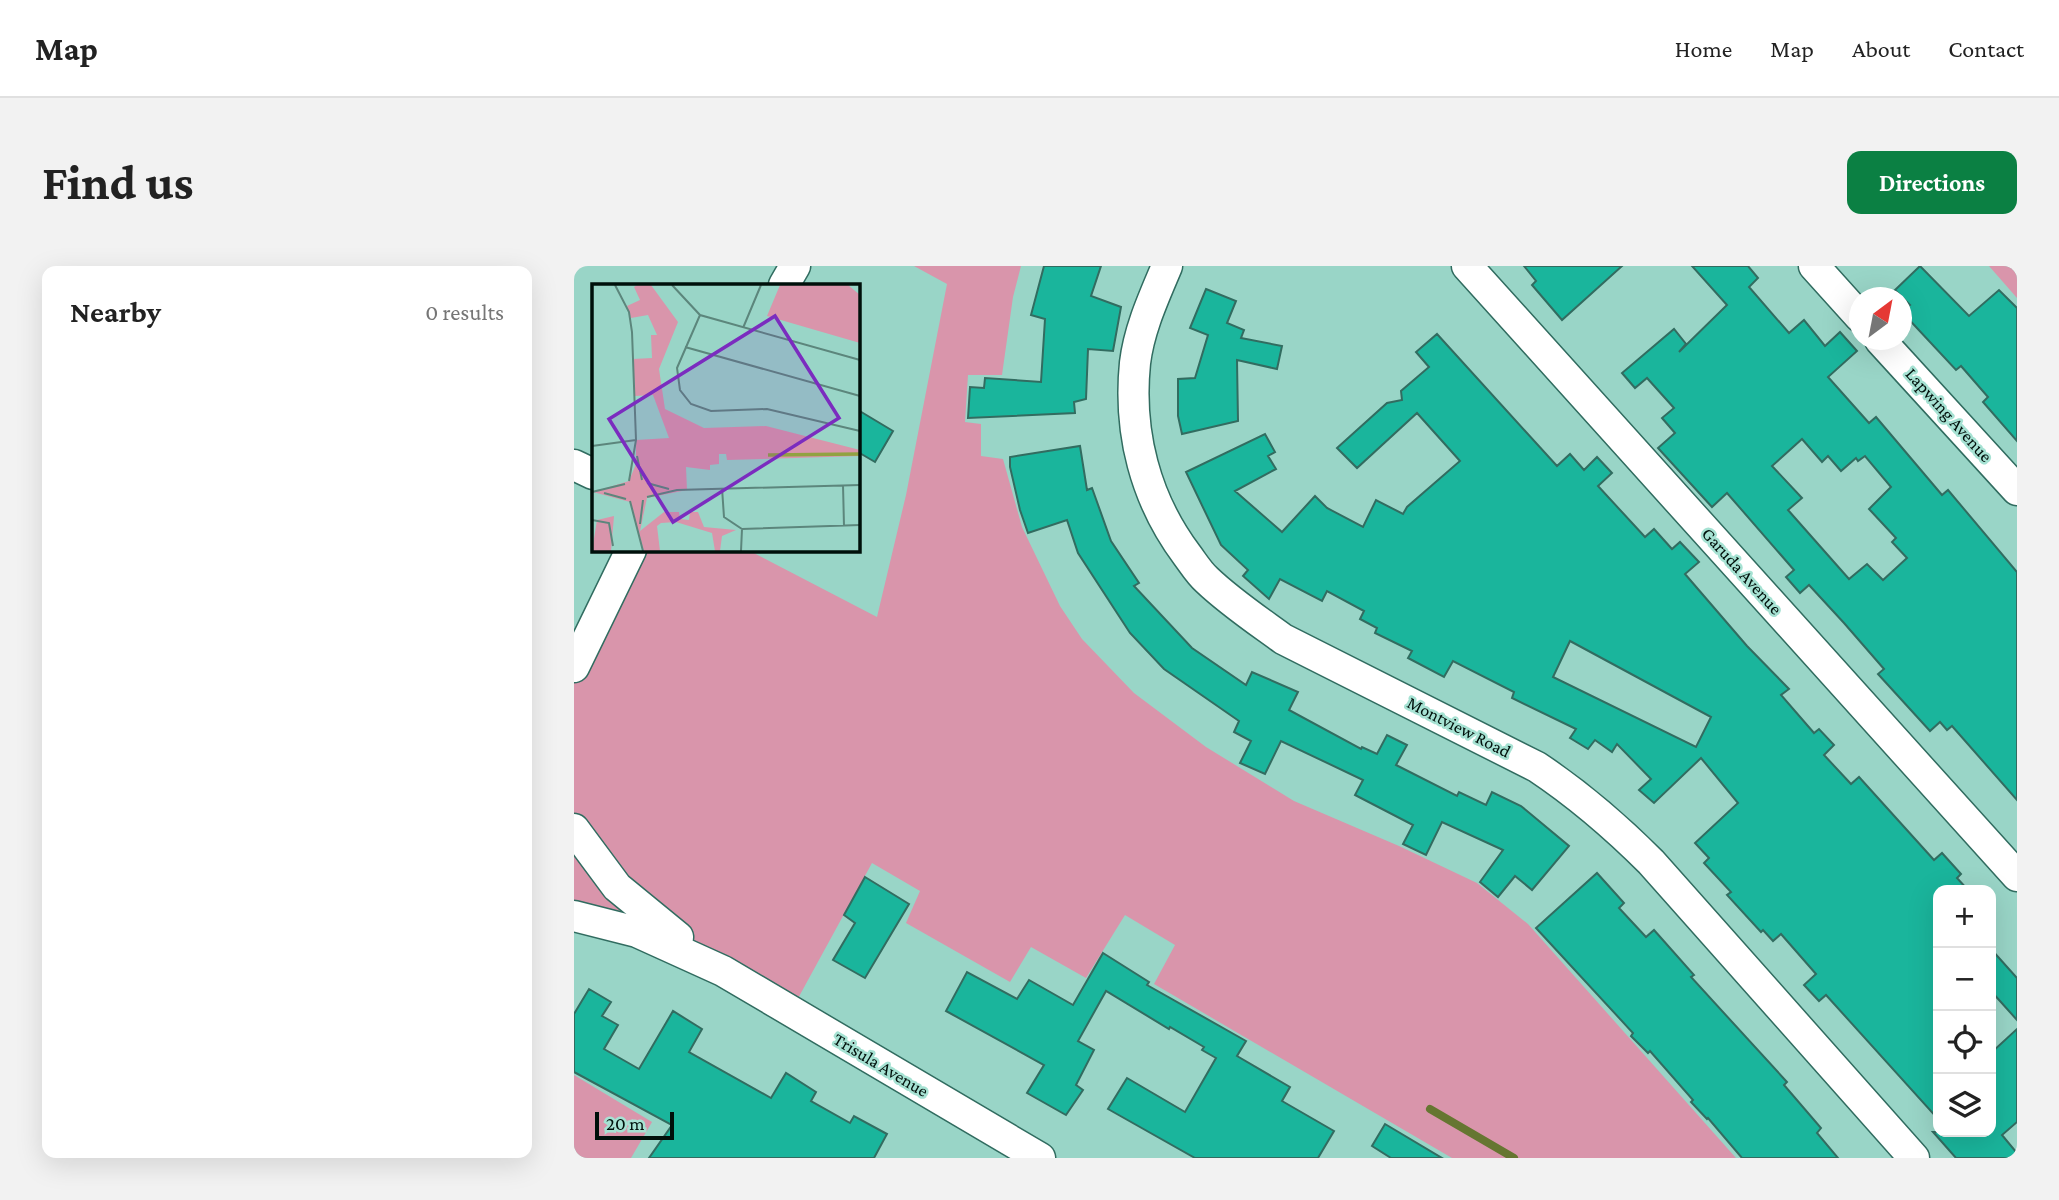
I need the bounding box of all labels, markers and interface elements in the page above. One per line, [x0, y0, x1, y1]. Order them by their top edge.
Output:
text: Map [35, 30, 98, 67]
text: Home [1675, 35, 1732, 62]
text: Map [1770, 35, 1814, 62]
text: About [1852, 35, 1910, 62]
text: Contact [1948, 35, 2024, 62]
button: Directions [1847, 151, 2017, 214]
text: Find us [42, 155, 194, 210]
inset map [592, 284, 859, 551]
north arrow [1849, 287, 1912, 350]
text: Nearby [70, 295, 161, 328]
text: 0 results [425, 299, 504, 325]
street label: Lapwing Avenue [1902, 364, 1996, 466]
street label: Garuda Avenue [1698, 523, 1786, 619]
street label: Montview Road [1404, 692, 1515, 762]
map controls [1933, 885, 1996, 1137]
button: + [1933, 885, 1996, 948]
button: − [1933, 948, 1996, 1011]
button: locate [1933, 1011, 1996, 1074]
street label: Trisula Avenue [830, 1029, 932, 1101]
button: layers [1933, 1074, 1996, 1137]
scale bar [595, 1109, 674, 1141]
text: 20 m [606, 1113, 645, 1134]

